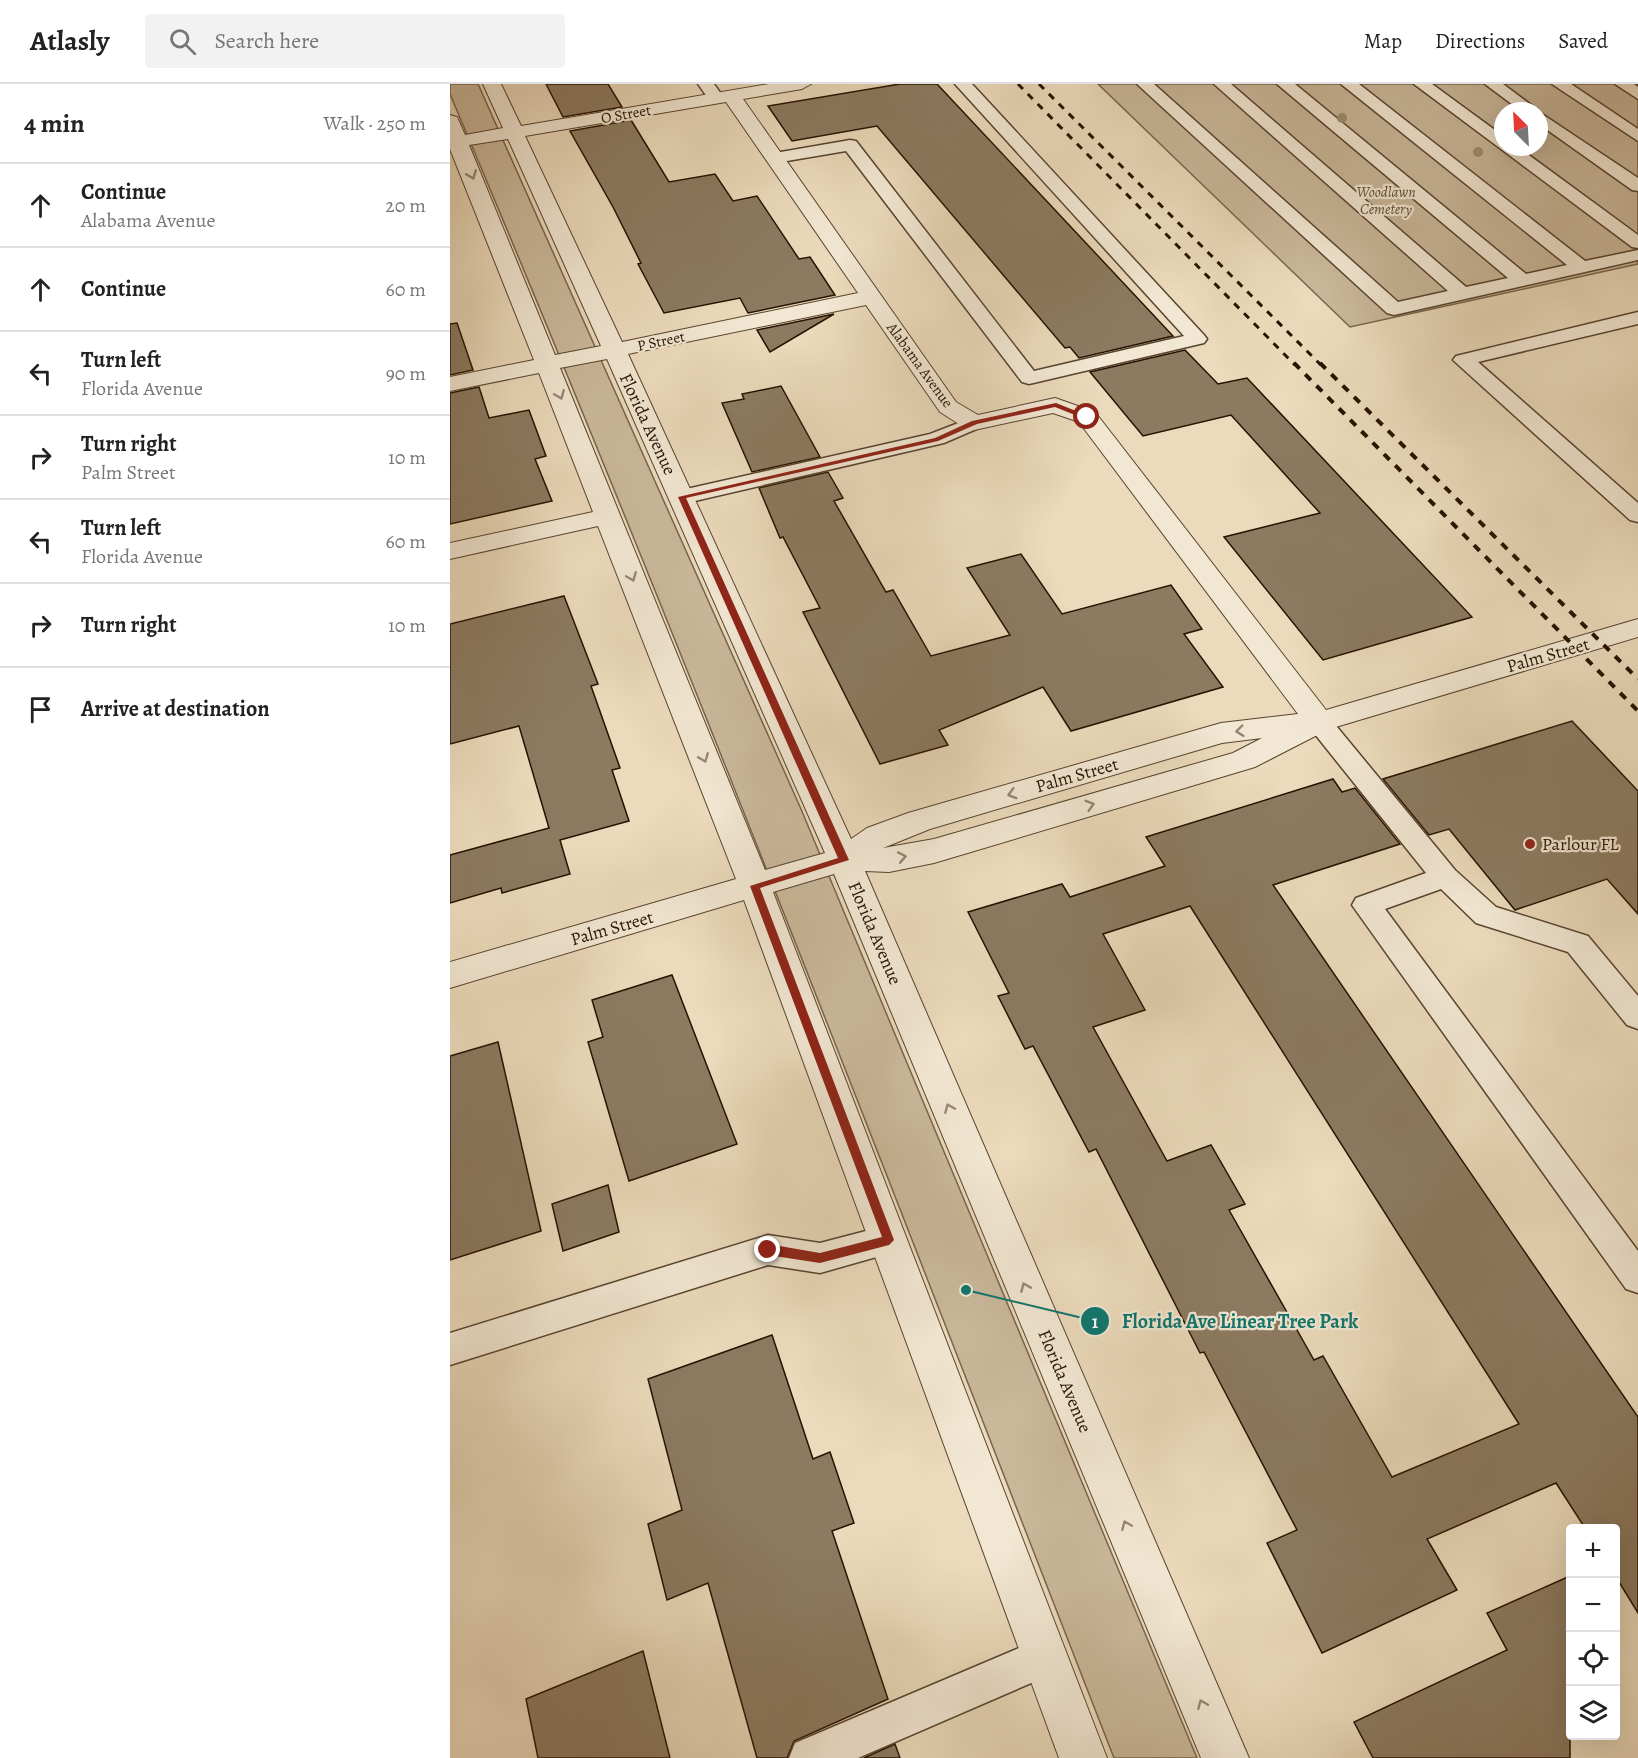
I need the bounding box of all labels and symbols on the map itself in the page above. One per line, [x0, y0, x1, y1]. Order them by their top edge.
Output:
street label: O Street [600, 100, 653, 128]
north arrow [1494, 102, 1548, 156]
one-way arrow [465, 169, 477, 180]
park label: Woodlawn Cemetery [1356, 182, 1416, 219]
street label: Alabama Avenue [882, 318, 958, 412]
street label: P Street [635, 326, 687, 356]
street label: Florida Avenue [614, 369, 682, 479]
one-way arrow [553, 389, 565, 400]
route start [1073, 403, 1099, 429]
one-way arrow [625, 571, 638, 581]
street label: Palm Street [1504, 632, 1592, 678]
one-way arrow [1236, 724, 1245, 737]
one-way arrow [697, 752, 709, 763]
street label: Palm Street [1033, 752, 1121, 798]
one-way arrow [1007, 787, 1018, 799]
one-way arrow [1084, 800, 1095, 812]
place label: Parlour FL [1542, 832, 1620, 856]
marker: Parlour FL [1523, 837, 1537, 851]
one-way arrow [897, 852, 907, 865]
street label: Florida Avenue [843, 878, 907, 988]
street label: Palm Street [568, 905, 656, 951]
one-way arrow [944, 1103, 956, 1114]
route end [754, 1236, 780, 1262]
one-way arrow [1020, 1282, 1032, 1293]
callout: Florida Ave Linear Tree Park [1080, 1302, 1370, 1340]
text: Florida Ave Linear Tree Park [1122, 1308, 1359, 1335]
text: 1 [1092, 1310, 1099, 1334]
street label: Florida Avenue [1033, 1326, 1097, 1436]
one-way arrow [1121, 1520, 1133, 1531]
one-way arrow [1197, 1699, 1209, 1710]

